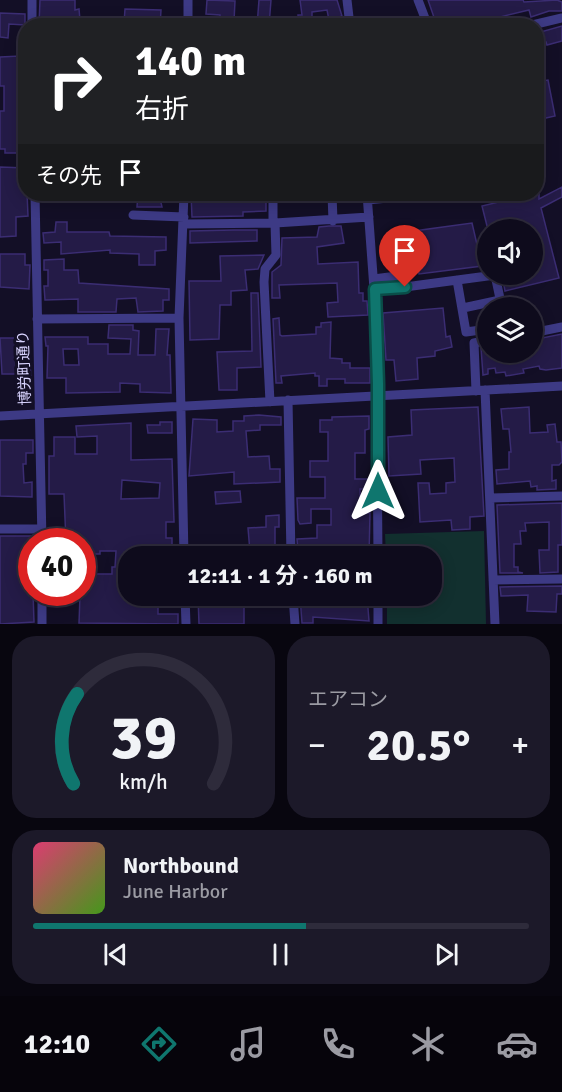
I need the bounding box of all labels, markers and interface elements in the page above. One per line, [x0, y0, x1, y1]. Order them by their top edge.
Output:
text: 140 m [135, 36, 246, 87]
icon: right [36, 42, 114, 120]
text: 右折 [135, 93, 189, 126]
icon: arrive [114, 156, 147, 189]
text: その先 [36, 162, 102, 189]
map controls [477, 219, 543, 363]
button: sound [477, 219, 543, 285]
pin [379, 225, 430, 287]
icon: arrive [388, 234, 421, 267]
button: layers [477, 297, 543, 363]
street label: 博労町通り [14, 330, 34, 406]
position arrow [346, 459, 410, 523]
speed limit sign: 40 [18, 528, 96, 606]
text: 12:11 · 1 分 · 160 m [188, 562, 372, 589]
text: エアコン [308, 687, 388, 712]
text: 39 [110, 699, 177, 776]
text: 20.5° [367, 718, 470, 773]
text: − [308, 725, 326, 766]
text: + [511, 725, 529, 766]
text: km/h [119, 769, 168, 795]
text: Northbound [123, 852, 239, 879]
text: June Harbor [123, 879, 228, 904]
icon: previous [99, 938, 132, 971]
icon: pause [264, 938, 297, 971]
icon: next [430, 938, 463, 971]
icon: directions [138, 1023, 180, 1065]
icon: music [227, 1023, 269, 1065]
icon: phone [317, 1023, 359, 1065]
icon: climate [407, 1023, 449, 1065]
icon: car [496, 1023, 538, 1065]
text: 12:10 [24, 1028, 90, 1061]

